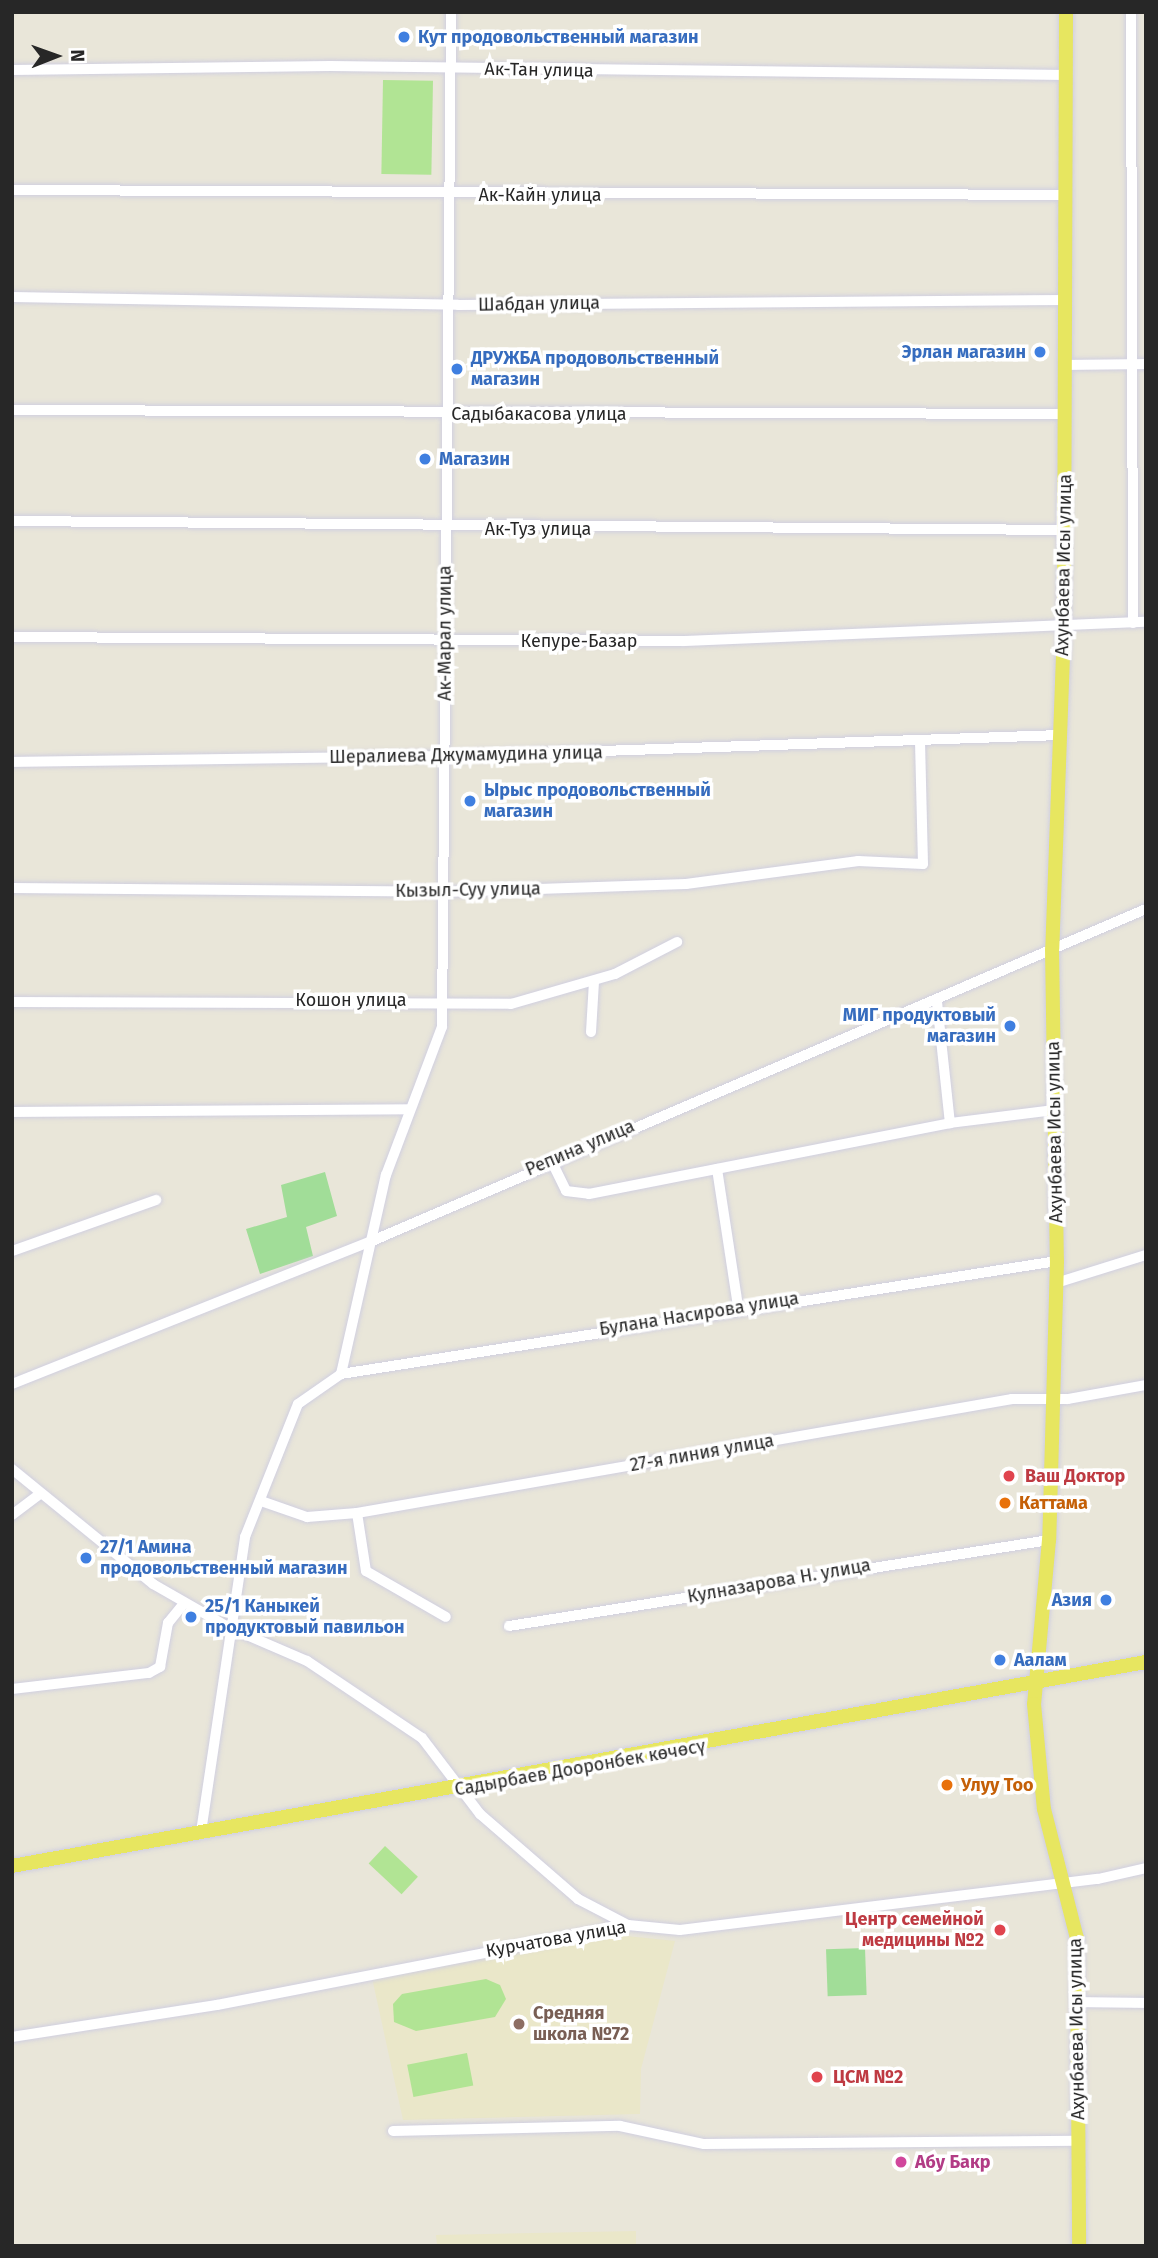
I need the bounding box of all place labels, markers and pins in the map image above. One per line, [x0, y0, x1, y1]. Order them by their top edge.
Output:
place label: Кут продовольственный магазин [418, 26, 699, 48]
marker: Кут продовольственный магазин [396, 29, 412, 45]
place label: Эрлан магазин [902, 341, 1026, 363]
marker: Эрлан магазин [1032, 344, 1048, 360]
place label: ДРУЖБА продовольственный магазин [471, 348, 719, 390]
marker: ДРУЖБА продовольственный магазин [449, 361, 465, 377]
place label: Магазин [439, 448, 510, 470]
marker: Магазин [417, 451, 433, 467]
place label: Ырыс продовольственный магазин [484, 780, 711, 822]
marker: Ырыс продовольственный магазин [462, 793, 478, 809]
place label: МИГ продуктовый магазин [843, 1005, 996, 1048]
marker: МИГ продуктовый магазин [1002, 1018, 1018, 1034]
place label: Ваш Доктор [1025, 1465, 1125, 1487]
marker: Ваш Доктор [999, 1466, 1019, 1486]
place label: Каттама [1019, 1492, 1088, 1514]
marker: Каттама [997, 1495, 1013, 1511]
place label: 27/1 Амина продовольственный магазин [100, 1537, 348, 1580]
marker: 27/1 Амина продовольственный магазин [78, 1550, 94, 1566]
place label: Азия [1052, 1589, 1092, 1611]
marker: Азия [1098, 1592, 1114, 1608]
place label: 25/1 Каныкей продуктовый павильон [205, 1596, 405, 1638]
marker: 25/1 Каныкей продуктовый павильон [183, 1609, 199, 1625]
place label: Аалам [1014, 1649, 1067, 1671]
marker: Аалам [992, 1652, 1008, 1668]
place label: Улуу Тоо [961, 1774, 1033, 1796]
marker: Улуу Тоо [939, 1777, 955, 1793]
place label: Центр семейной медицины №2 [845, 1909, 984, 1952]
marker: Центр семейной медицины №2 [990, 1920, 1010, 1940]
place label: Средняя школа №72 [533, 2003, 629, 2046]
marker: Средняя школа №72 [511, 2016, 527, 2032]
place label: ЦСМ №2 [833, 2066, 903, 2088]
marker: ЦСМ №2 [807, 2067, 827, 2087]
place label: Абу Бакр [915, 2151, 991, 2173]
marker: Абу Бакр [893, 2154, 909, 2170]

